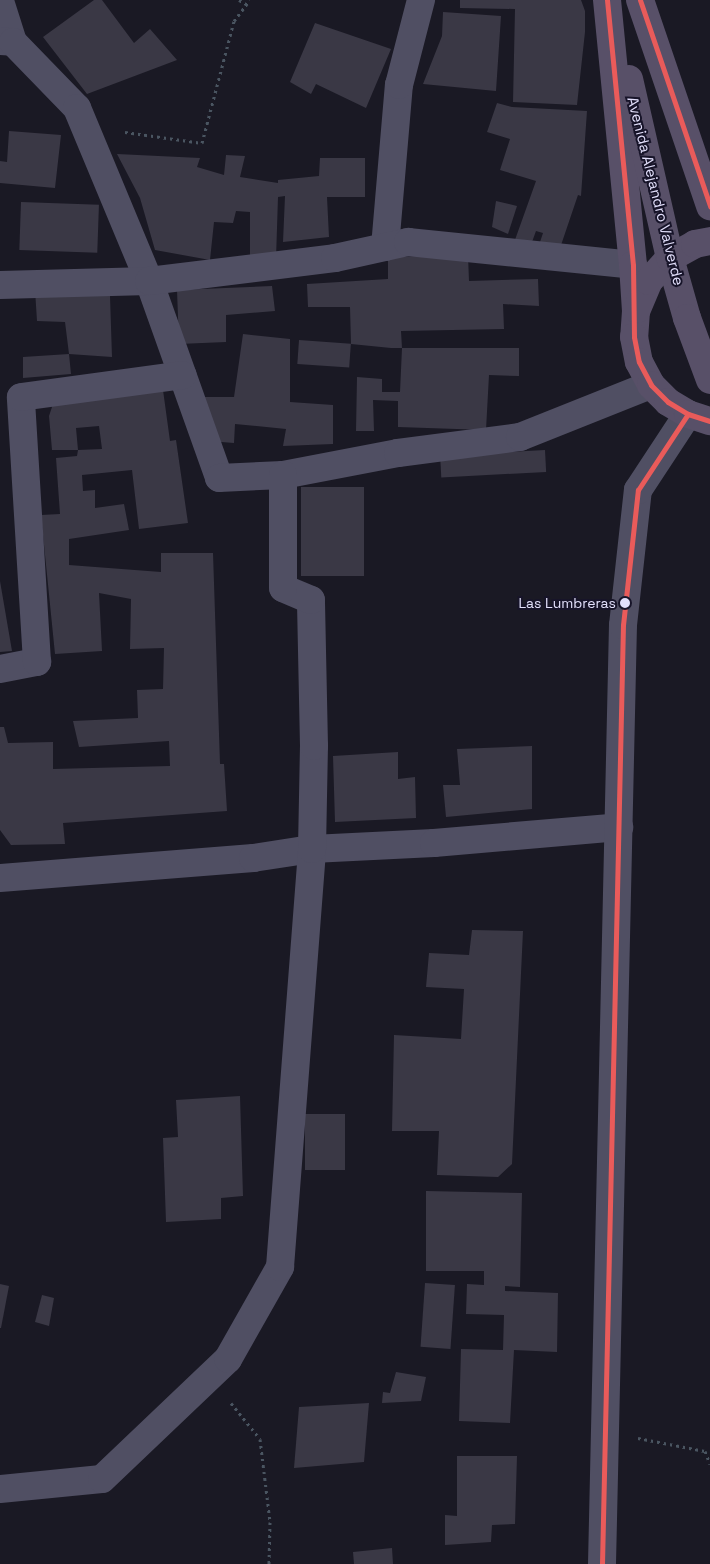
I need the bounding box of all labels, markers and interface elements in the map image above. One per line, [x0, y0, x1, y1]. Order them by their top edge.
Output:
street label: Avenida Alejandro Valverde [624, 95, 688, 287]
place label: Las Lumbreras [518, 595, 616, 611]
marker: Las Lumbreras [620, 598, 630, 608]

